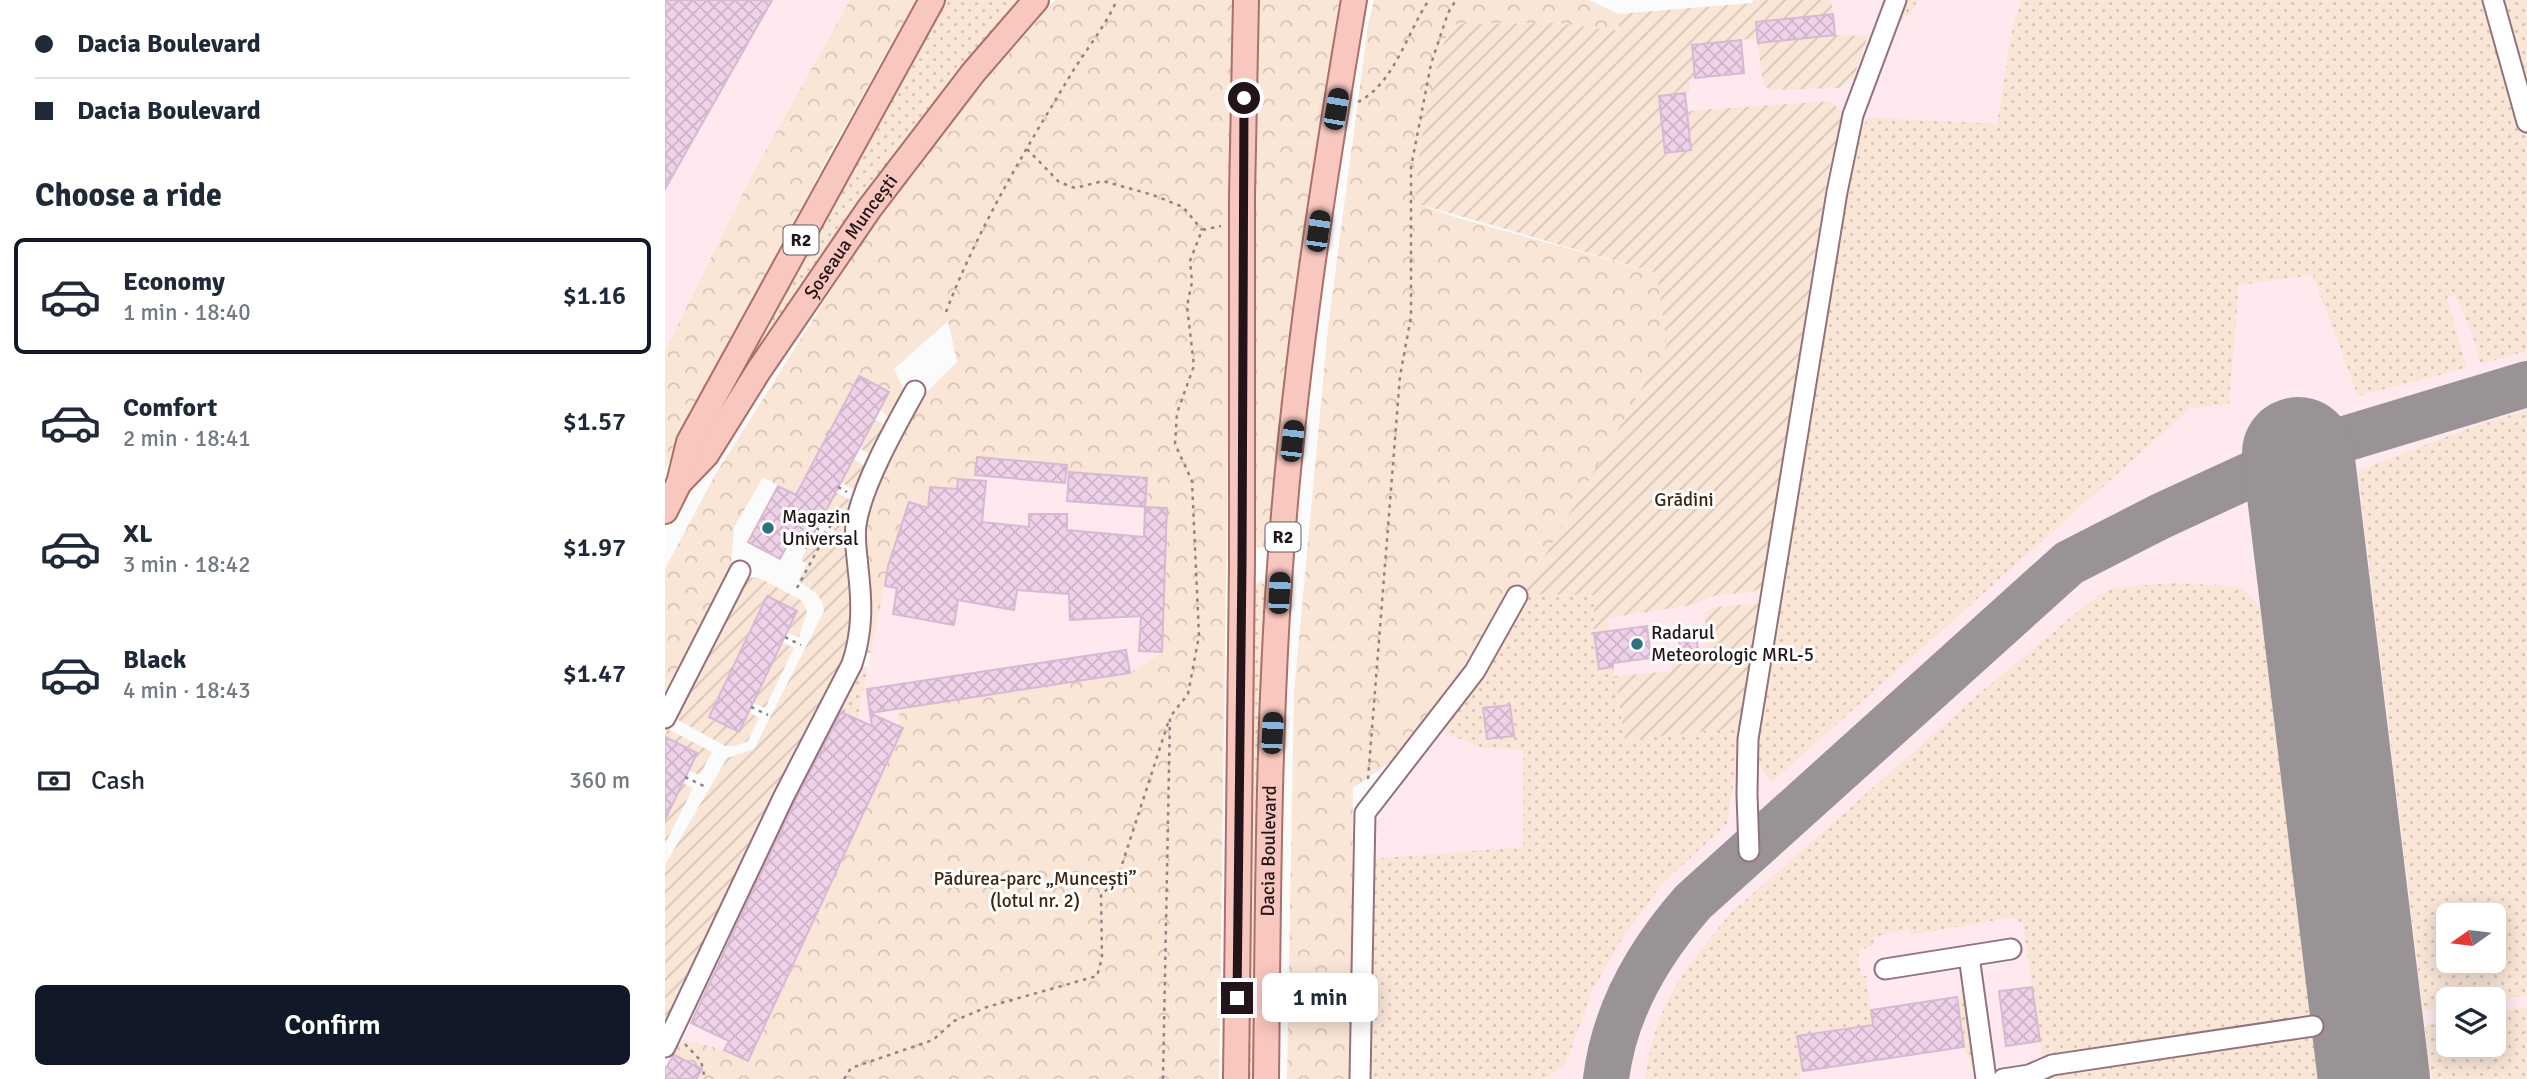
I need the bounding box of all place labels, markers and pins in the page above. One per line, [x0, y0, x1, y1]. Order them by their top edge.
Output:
place label: Magazin Universal [782, 505, 858, 551]
marker: Magazin Universal [760, 520, 776, 536]
place label: Radarul Meteorologic MRL-5 [1651, 621, 1814, 667]
marker: Radarul Meteorologic MRL-5 [1629, 636, 1645, 652]

